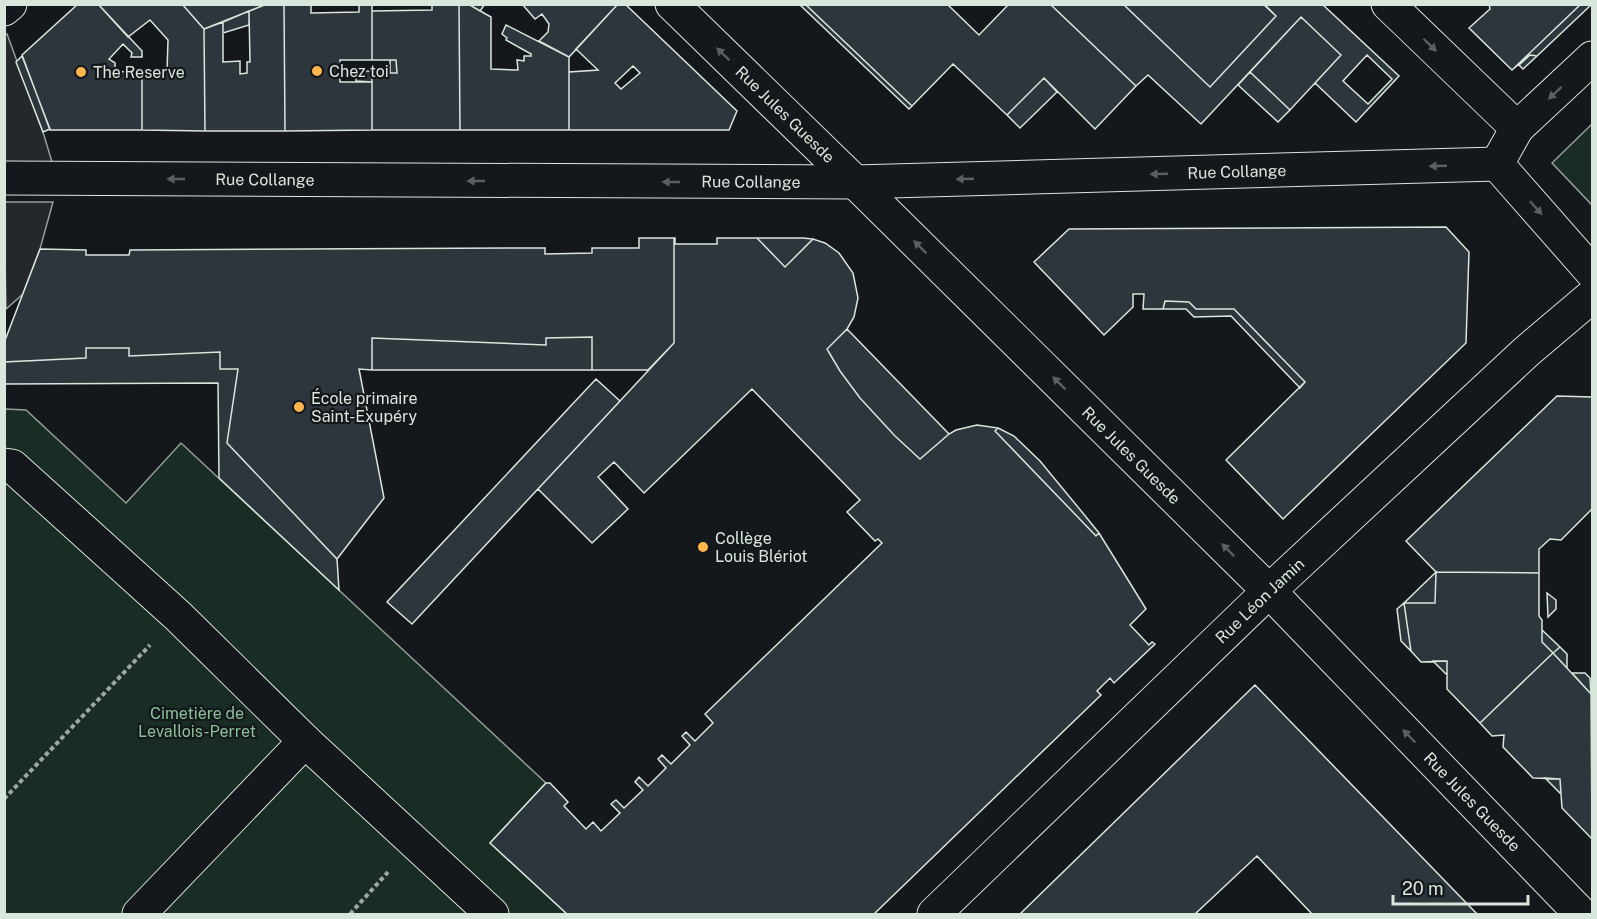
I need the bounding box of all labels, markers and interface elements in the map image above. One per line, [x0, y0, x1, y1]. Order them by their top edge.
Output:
one-way arrow [1422, 38, 1437, 52]
one-way arrow [715, 47, 730, 61]
place label: Chez toi [329, 62, 389, 81]
street label: Rue Jules Guesde [732, 62, 839, 167]
place label: The Reserve [93, 63, 185, 82]
marker: Chez toi [310, 64, 324, 78]
marker: The Reserve [74, 65, 88, 79]
one-way arrow [1547, 86, 1562, 100]
street label: Rue Collange [1187, 160, 1287, 182]
one-way arrow [1429, 161, 1448, 171]
street label: Rue Collange [215, 169, 315, 189]
one-way arrow [1150, 169, 1169, 179]
street label: Rue Collange [701, 172, 801, 191]
one-way arrow [166, 174, 185, 184]
one-way arrow [955, 175, 974, 184]
one-way arrow [466, 176, 485, 185]
one-way arrow [661, 177, 680, 187]
one-way arrow [1529, 200, 1542, 215]
one-way arrow [914, 240, 928, 254]
one-way arrow [1052, 376, 1066, 391]
place label: École primaire Saint-Exupéry [311, 388, 418, 426]
marker: École primaire Saint-Exupéry [292, 400, 306, 414]
street label: Rue Jules Guesde [1078, 403, 1185, 508]
place label: Collège Louis Blériot [715, 529, 808, 566]
marker: Collège Louis Blériot [696, 540, 710, 554]
one-way arrow [1220, 543, 1235, 557]
street label: Rue Léon Jamin [1211, 554, 1308, 647]
park label: Cimetière de Levallois-Perret [138, 704, 256, 741]
one-way arrow [1403, 730, 1417, 744]
street label: Rue Jules Guesde [1420, 748, 1525, 855]
scale bar [1393, 868, 1528, 906]
text: 20 m [1402, 878, 1444, 899]

